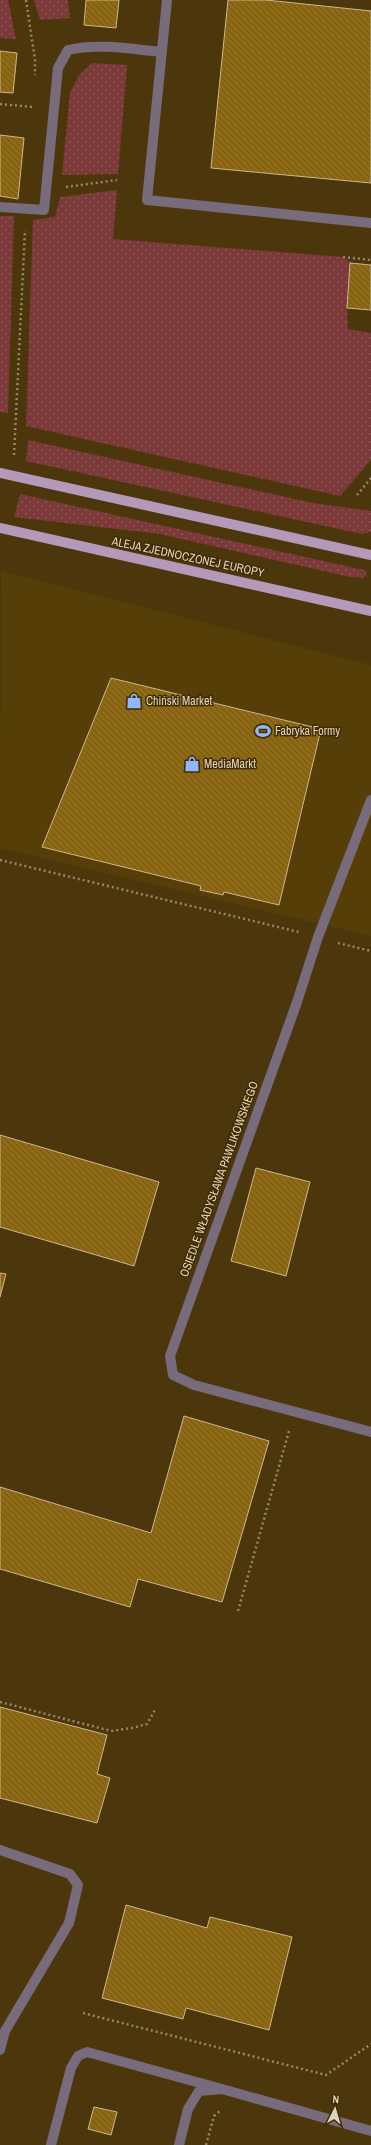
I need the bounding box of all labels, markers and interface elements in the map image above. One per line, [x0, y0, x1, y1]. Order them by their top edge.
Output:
street label: ALEJA ZJEDNOCZONEJ EUROPY [109, 533, 266, 581]
shop icon: Chiński Market [125, 692, 143, 710]
place label: Chiński Market [146, 693, 212, 709]
sports icon: Fabryka Formy [254, 722, 272, 740]
place label: Fabryka Formy [275, 723, 340, 739]
shop icon: MediaMarkt [183, 755, 201, 773]
place label: MediaMarkt [204, 756, 256, 772]
street label: OSIEDLE WŁADYSŁAWA PAWLIKOWSKIEGO [176, 1079, 262, 1279]
north arrow [315, 2089, 355, 2129]
text: N [332, 2092, 340, 2106]

